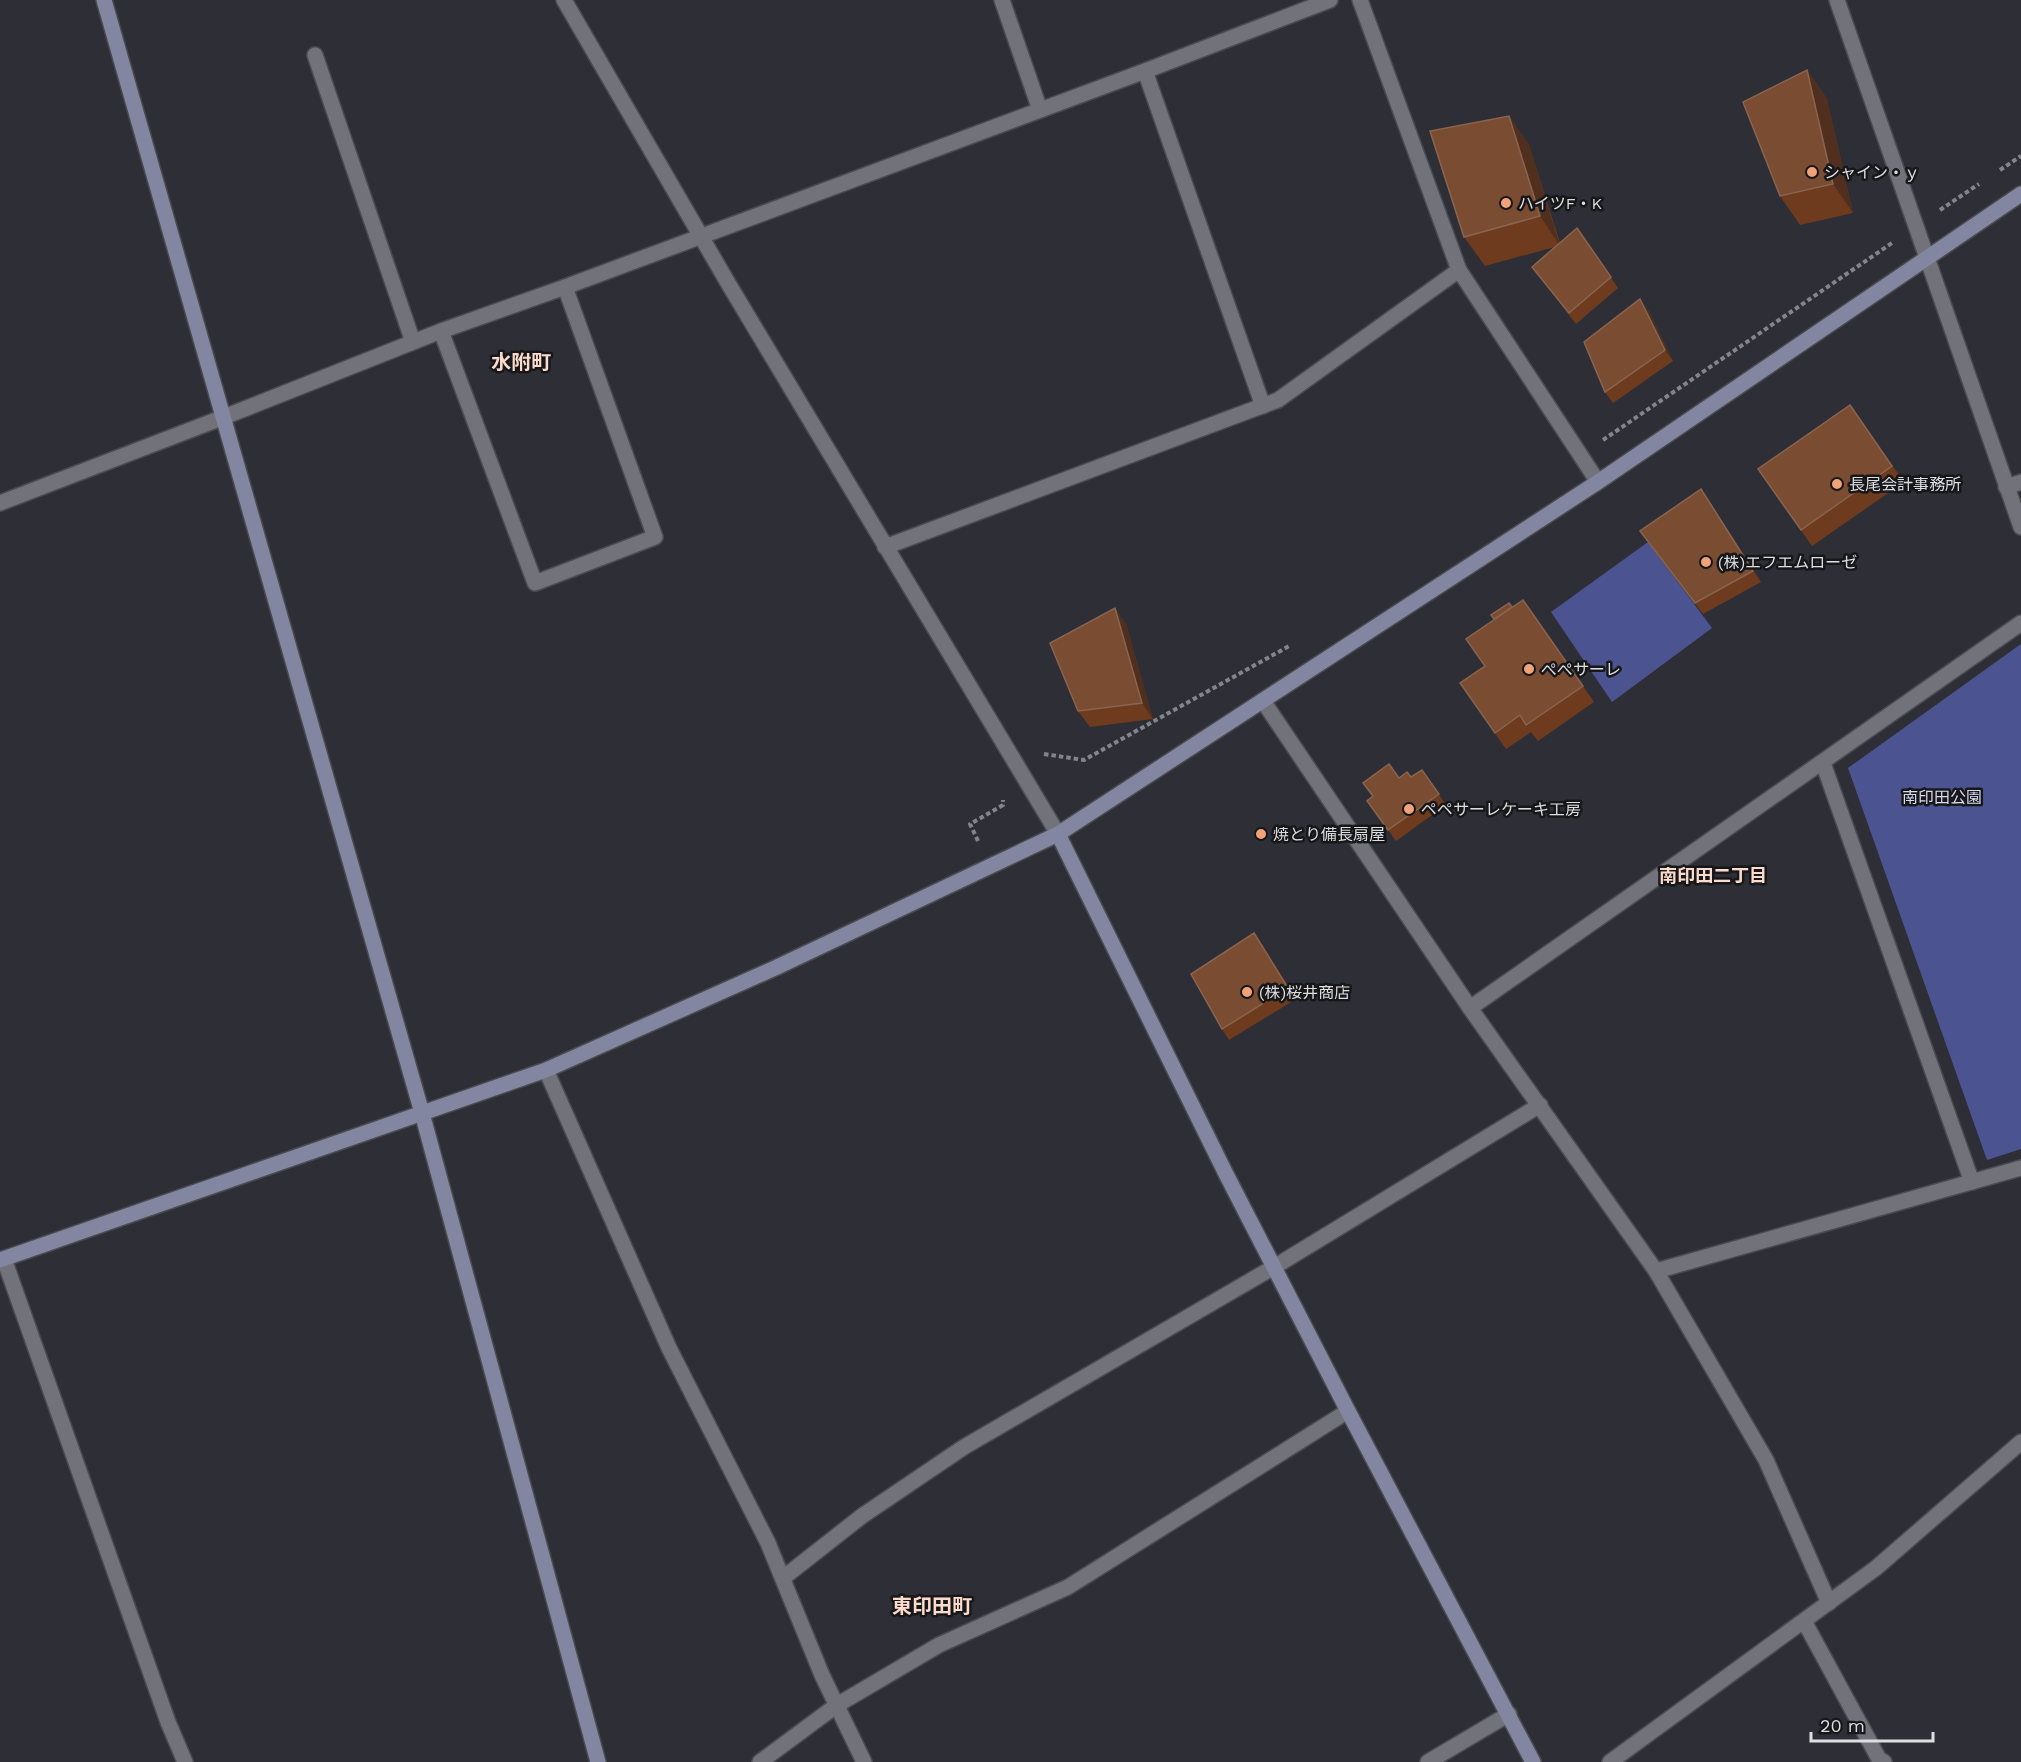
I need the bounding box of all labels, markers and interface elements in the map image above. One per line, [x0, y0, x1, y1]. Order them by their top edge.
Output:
place label: シャイン・ｙ [1824, 163, 1920, 182]
marker: シャイン・ｙ [1805, 165, 1819, 179]
place label: ハイツF・K [1518, 194, 1602, 213]
marker: ハイツF・K [1499, 196, 1513, 210]
district label: 水附町 [491, 350, 551, 374]
place label: 長尾会計事務所 [1849, 475, 1961, 494]
marker: 長尾会計事務所 [1830, 477, 1844, 491]
place label: (株)エフエムローゼ [1718, 553, 1857, 572]
marker: (株)エフエムローゼ [1699, 555, 1713, 569]
place label: ぺぺサーレ [1541, 660, 1621, 679]
marker: ぺぺサーレ [1522, 662, 1536, 676]
park label: 南印田公園 [1902, 788, 1982, 807]
place label: ペペサーレケーキ工房 [1421, 800, 1581, 819]
marker: ペペサーレケーキ工房 [1402, 802, 1416, 816]
place label: 焼とり備長扇屋 [1273, 825, 1385, 844]
marker: 焼とり備長扇屋 [1254, 827, 1268, 841]
district label: 南印田二丁目 [1659, 865, 1767, 886]
place label: (株)桜井商店 [1259, 983, 1350, 1002]
marker: (株)桜井商店 [1240, 985, 1254, 999]
district label: 東印田町 [892, 1594, 972, 1618]
scale bar [1811, 1705, 1932, 1743]
text: 20 m [1820, 1715, 1865, 1736]

